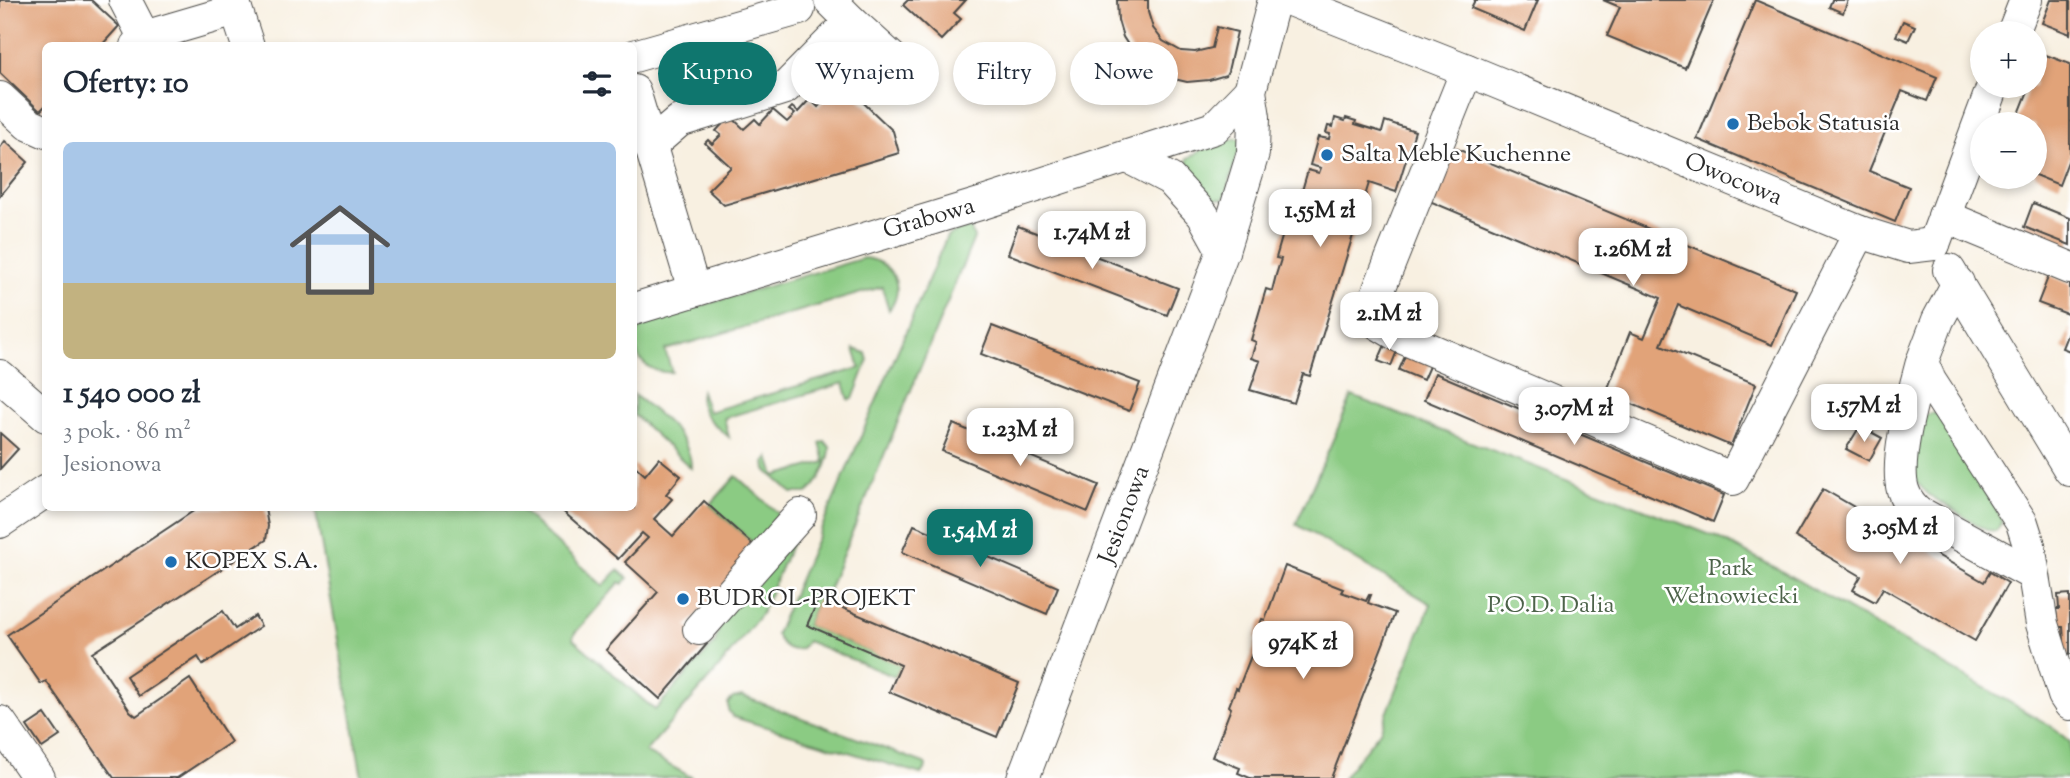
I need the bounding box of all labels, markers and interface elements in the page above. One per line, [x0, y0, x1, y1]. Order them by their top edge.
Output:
map controls [1970, 21, 2047, 189]
button: + [1970, 21, 2047, 98]
chip: Kupno [658, 42, 777, 105]
chip: Wynajem [791, 42, 939, 105]
chip: Filtry [953, 42, 1056, 105]
chip: Nowe [1070, 42, 1178, 105]
text: Oferty: 10 [63, 63, 189, 106]
icon: filters [578, 65, 616, 103]
place label: Bebok Statusia [1747, 107, 1900, 141]
button: − [1970, 112, 2047, 189]
marker: Bebok Statusia [1725, 116, 1741, 132]
place label: Salta Meble Kuchenne [1341, 138, 1571, 172]
street label: Owocowa [1679, 145, 1787, 215]
marker: Salta Meble Kuchenne [1319, 147, 1335, 163]
icon: home [277, 187, 403, 313]
street label: Grabowa [879, 190, 979, 248]
pin: 1.55M zł [1248, 190, 1392, 249]
text: 1.55M zł [1285, 195, 1355, 228]
pin: 1.74M zł [1020, 212, 1164, 271]
text: 1.74M zł [1054, 217, 1130, 250]
pin: 1.26M zł [1561, 229, 1705, 288]
text: 1.26M zł [1595, 234, 1671, 267]
pin: 2.1M zł [1324, 292, 1454, 352]
text: 2.1M zł [1356, 298, 1422, 331]
text: 1 540 000 zł [63, 373, 201, 416]
pin: 1.57M zł [1792, 384, 1936, 444]
pin: 3.07M zł [1502, 388, 1646, 447]
text: 1.57M zł [1827, 390, 1901, 423]
text: 3.07M zł [1535, 393, 1613, 426]
pin: 1.23M zł [948, 408, 1092, 468]
text: 1.23M zł [983, 414, 1057, 447]
text: 3 pok. · 86 m² [63, 416, 191, 449]
text: Jesionowa [63, 449, 162, 482]
street label: Jesionowa [1090, 461, 1159, 571]
pin: 3.05M zł [1828, 506, 1972, 566]
pin: 1.54M zł [908, 510, 1052, 569]
text: 3.05M zł [1862, 512, 1938, 545]
text: 1.54M zł [943, 515, 1017, 548]
place label: KOPEX S.A. [185, 545, 318, 579]
park label: Park Wełnowiecki [1663, 552, 1799, 614]
marker: KOPEX S.A. [163, 554, 179, 570]
place label: BUDROL-PROJEKT [697, 582, 916, 616]
park label: P.O.D. Dalia [1487, 589, 1615, 623]
marker: BUDROL-PROJEKT [675, 591, 691, 607]
pin: 974K zł [1238, 622, 1368, 681]
text: 974K zł [1268, 627, 1338, 660]

